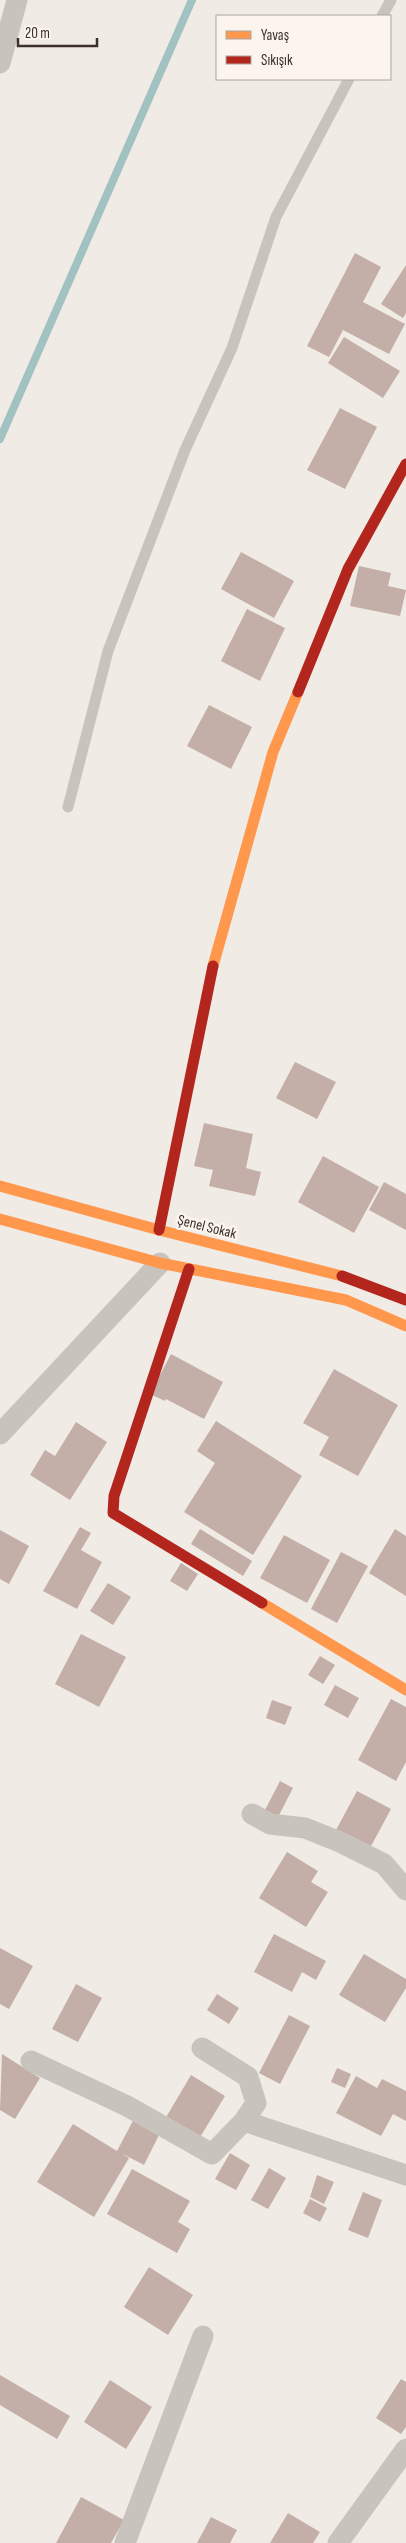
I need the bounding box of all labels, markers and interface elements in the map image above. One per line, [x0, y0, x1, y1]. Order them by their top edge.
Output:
scale bar [18, 15, 96, 47]
legend [216, 15, 391, 80]
text: 20 m [25, 24, 50, 43]
text: Yavaş [261, 26, 289, 45]
text: Sıkışık [261, 51, 293, 70]
street label: Şenel Sokak [176, 1211, 239, 1244]

